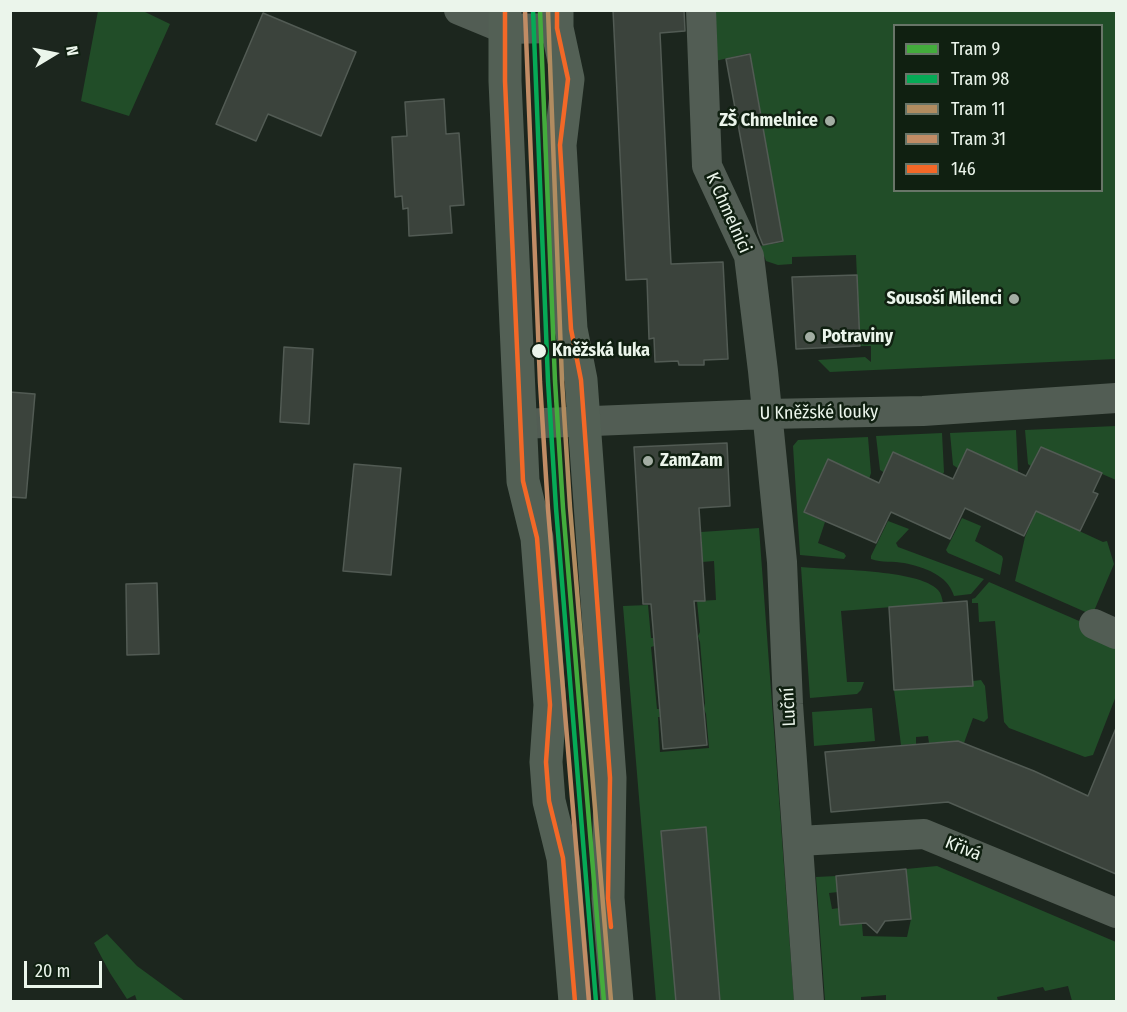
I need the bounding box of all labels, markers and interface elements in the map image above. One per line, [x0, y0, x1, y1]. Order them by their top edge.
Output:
north arrow [24, 24, 84, 84]
legend [893, 24, 1103, 192]
text: Tram 9 [951, 38, 1000, 60]
text: N [62, 44, 82, 57]
text: Tram 98 [951, 68, 1009, 90]
text: Tram 11 [951, 98, 1005, 120]
place label: ZŠ Chmelnice [719, 110, 818, 132]
marker: ZŠ Chmelnice [823, 114, 837, 128]
text: Tram 31 [951, 128, 1006, 150]
text: 146 [951, 158, 976, 180]
street label: K Chmelnici [701, 169, 755, 257]
place label: Sousoší Milenci [886, 288, 1002, 310]
marker: Sousoší Milenci [1007, 292, 1021, 306]
place label: Potraviny [822, 326, 893, 348]
marker: Potraviny [803, 330, 817, 344]
place label: Kněžská luka [552, 340, 650, 362]
marker: Kněžská luka [530, 342, 548, 360]
street label: U Kněžské louky [760, 401, 878, 425]
place label: ZamZam [660, 450, 723, 472]
marker: ZamZam [641, 454, 655, 468]
street label: Luční [777, 687, 801, 727]
street label: Křivá [942, 832, 984, 866]
scale bar [27, 949, 105, 987]
text: 20 m [35, 960, 70, 982]

